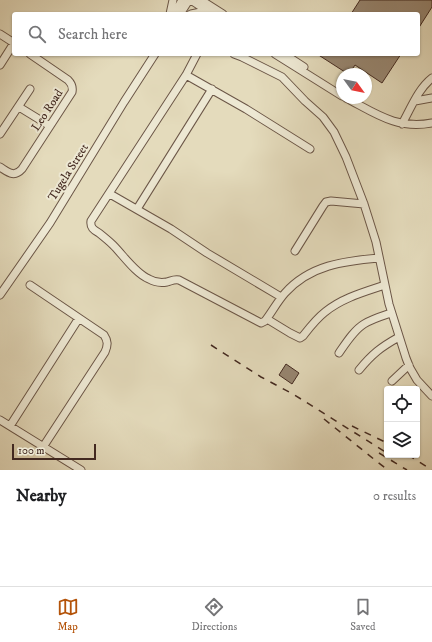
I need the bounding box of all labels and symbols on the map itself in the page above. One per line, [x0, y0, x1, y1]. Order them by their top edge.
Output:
north arrow [336, 68, 372, 104]
street label: Leo Road [28, 87, 66, 134]
street label: Tugela Street [45, 141, 92, 204]
scale bar [12, 442, 96, 461]

